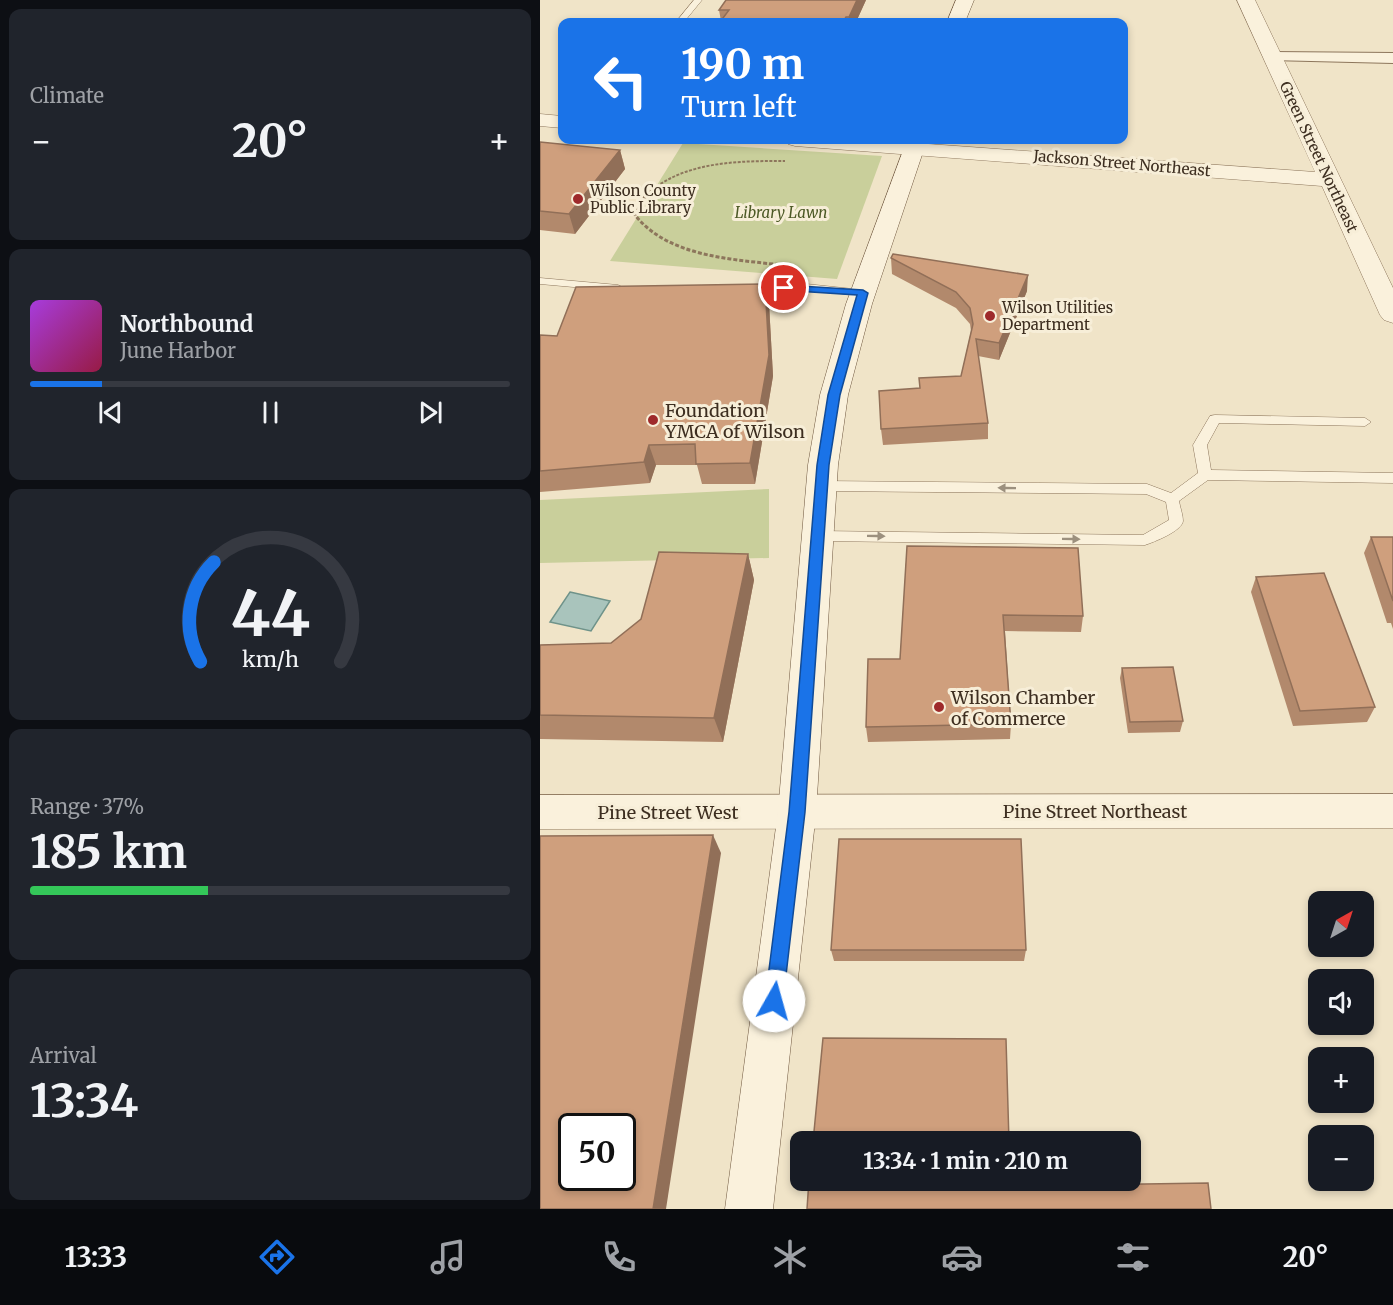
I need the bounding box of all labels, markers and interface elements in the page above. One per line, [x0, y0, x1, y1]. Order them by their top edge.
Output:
text: 190 m [681, 38, 804, 90]
icon: left [582, 42, 660, 120]
street label: Green Street Northeast [1276, 78, 1362, 236]
text: Climate [30, 83, 104, 108]
text: Turn left [681, 90, 796, 124]
text: 20° [232, 113, 308, 169]
text: − [30, 121, 52, 162]
text: + [488, 121, 510, 162]
street label: Jackson Street Northeast [1032, 146, 1212, 180]
place label: Wilson County Public Library [589, 181, 696, 217]
marker: Wilson County Public Library [571, 192, 585, 206]
park label: Library Lawn [735, 203, 827, 222]
pin [758, 262, 809, 313]
icon: arrive [767, 271, 800, 304]
place label: Wilson Utilities Department [1001, 298, 1113, 334]
marker: Wilson Utilities Department [983, 309, 997, 323]
text: Northbound [120, 310, 253, 338]
text: June Harbor [120, 338, 236, 363]
icon: previous [94, 396, 127, 429]
icon: pause [254, 396, 287, 429]
icon: next [414, 396, 447, 429]
place label: Foundation YMCA of Wilson [664, 399, 805, 443]
marker: Foundation YMCA of Wilson [646, 413, 660, 427]
one-way arrow [997, 483, 1016, 493]
one-way arrow [867, 532, 886, 541]
one-way arrow [1062, 534, 1081, 544]
text: 44 [230, 575, 310, 653]
text: km/h [242, 646, 298, 673]
place label: Wilson Chamber of Commerce [950, 686, 1095, 730]
marker: Wilson Chamber of Commerce [932, 700, 946, 714]
text: Range · 37% [30, 794, 144, 819]
street label: Pine Street Northeast [1003, 800, 1187, 823]
street label: Pine Street West [597, 801, 739, 824]
text: 185 km [30, 824, 187, 880]
north arrow [1308, 891, 1374, 957]
map controls [1308, 891, 1374, 1191]
position arrow [742, 969, 806, 1033]
button: sound [1308, 969, 1374, 1035]
text: Arrival [30, 1043, 97, 1068]
button: + [1308, 1047, 1374, 1113]
text: 13:34 [30, 1073, 138, 1129]
speed limit sign: 50 [558, 1113, 636, 1191]
button: − [1308, 1125, 1374, 1191]
text: 13:34 · 1 min · 210 m [863, 1147, 1068, 1175]
icon: directions [256, 1236, 298, 1278]
icon: music [427, 1236, 469, 1278]
icon: phone [598, 1236, 640, 1278]
icon: climate [769, 1236, 811, 1278]
icon: car [941, 1236, 983, 1278]
icon: filters [1112, 1236, 1154, 1278]
text: 13:33 [65, 1240, 127, 1274]
text: 20° [1283, 1240, 1328, 1274]

